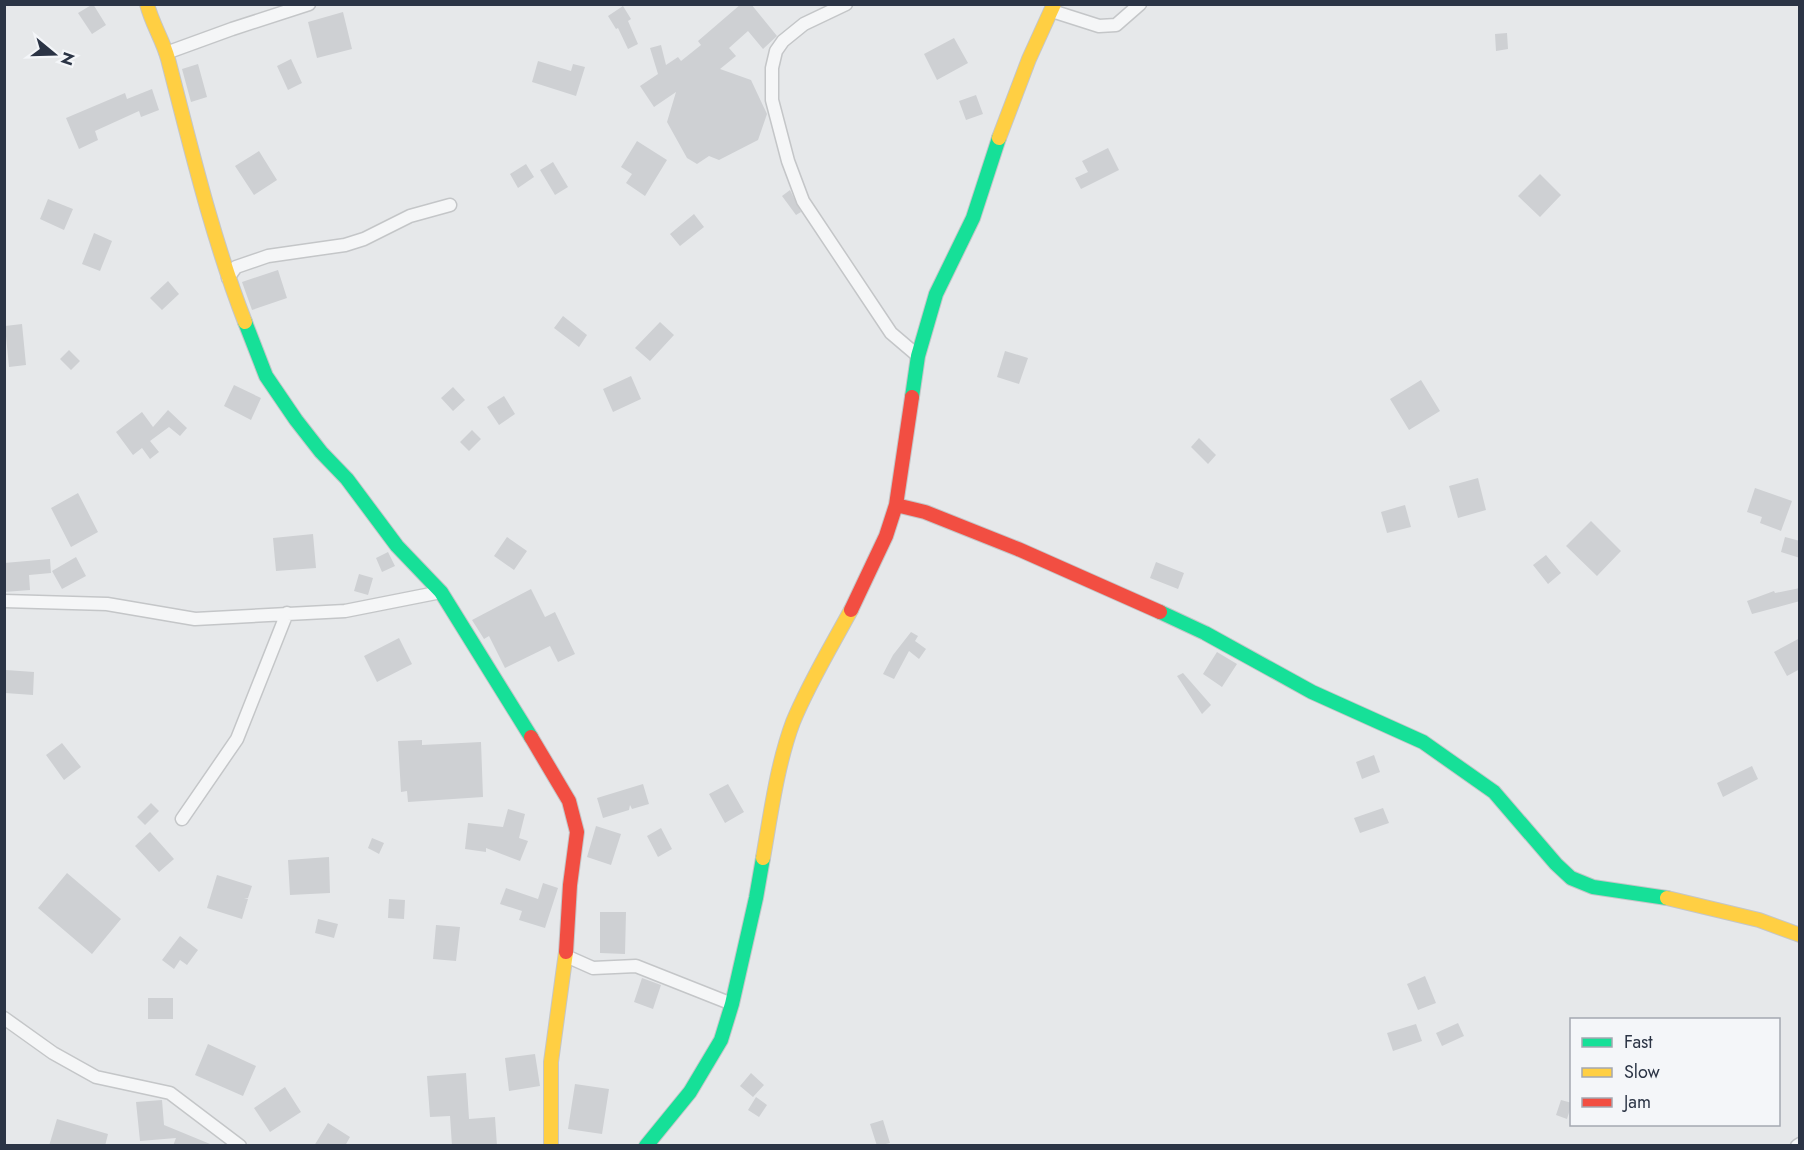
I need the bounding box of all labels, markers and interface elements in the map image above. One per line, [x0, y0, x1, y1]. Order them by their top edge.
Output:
north arrow [24, 24, 84, 84]
text: N [55, 49, 81, 68]
legend [1570, 1018, 1780, 1126]
text: Fast [1624, 1029, 1653, 1055]
text: Slow [1624, 1059, 1661, 1085]
text: Jam [1622, 1089, 1651, 1115]

